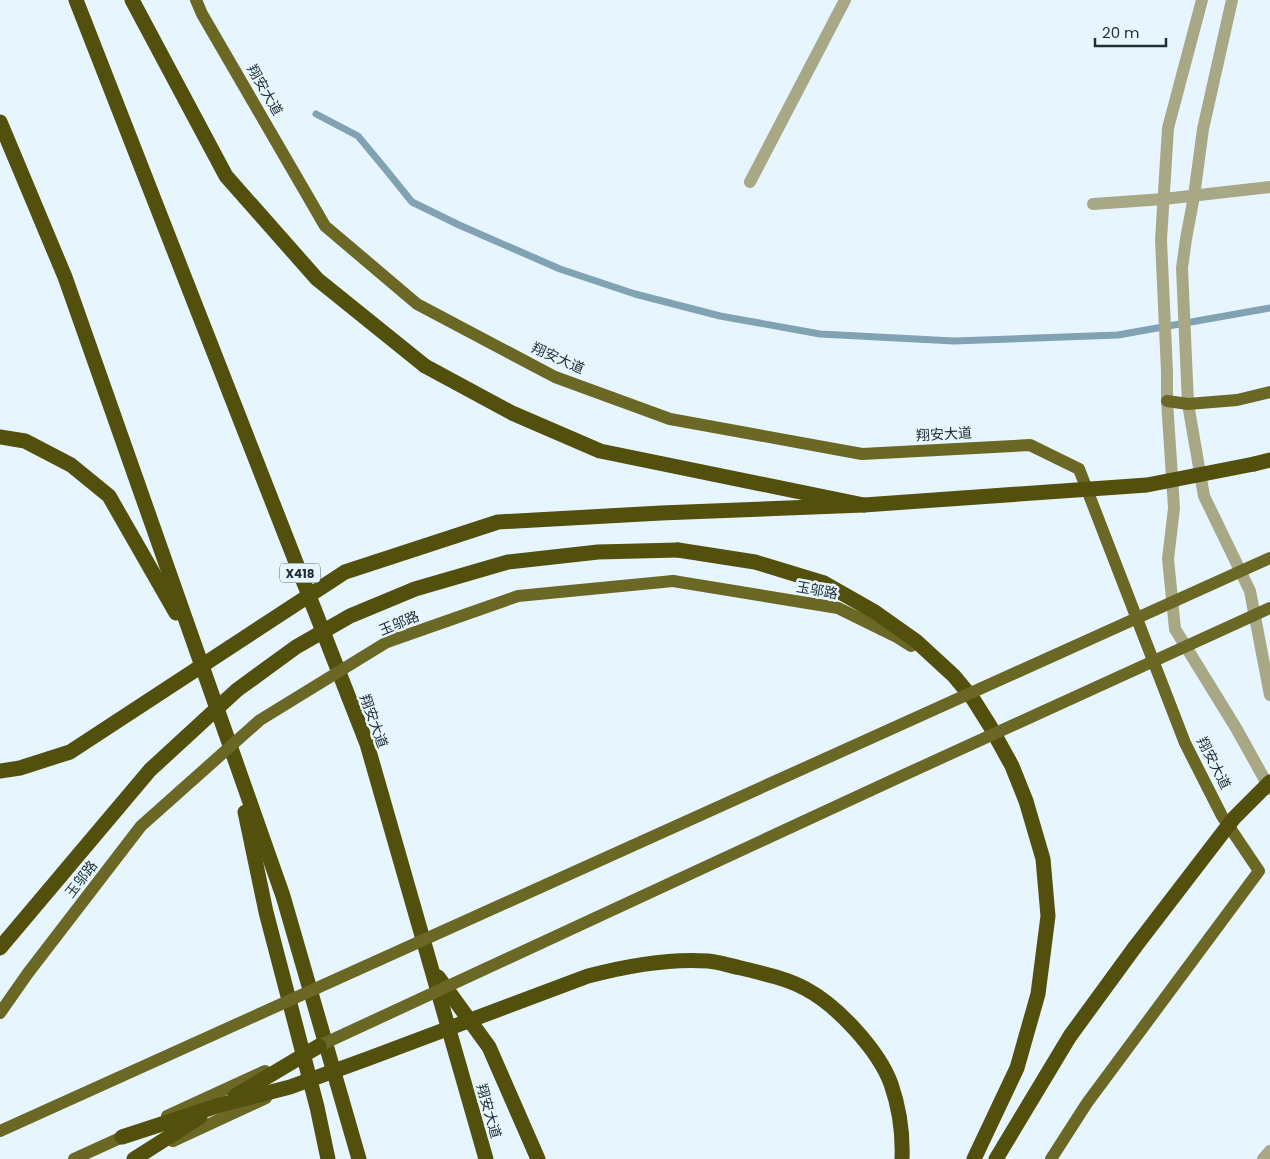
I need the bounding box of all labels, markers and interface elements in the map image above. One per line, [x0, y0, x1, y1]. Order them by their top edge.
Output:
scale bar [1095, 15, 1166, 47]
text: 20 m [1102, 22, 1140, 43]
street label: 翔安大道 [242, 61, 288, 119]
street label: 翔安大道 [528, 337, 588, 379]
street label: 翔安大道 [916, 423, 972, 445]
road number: X418 [280, 564, 320, 582]
street label: 玉邬路 [795, 577, 839, 603]
street label: 玉邬路 [376, 606, 422, 640]
street label: 翔安大道 [355, 691, 393, 751]
street label: 翔安大道 [1192, 734, 1236, 792]
street label: 玉邬路 [60, 856, 102, 902]
street label: 翔安大道 [472, 1081, 506, 1141]

